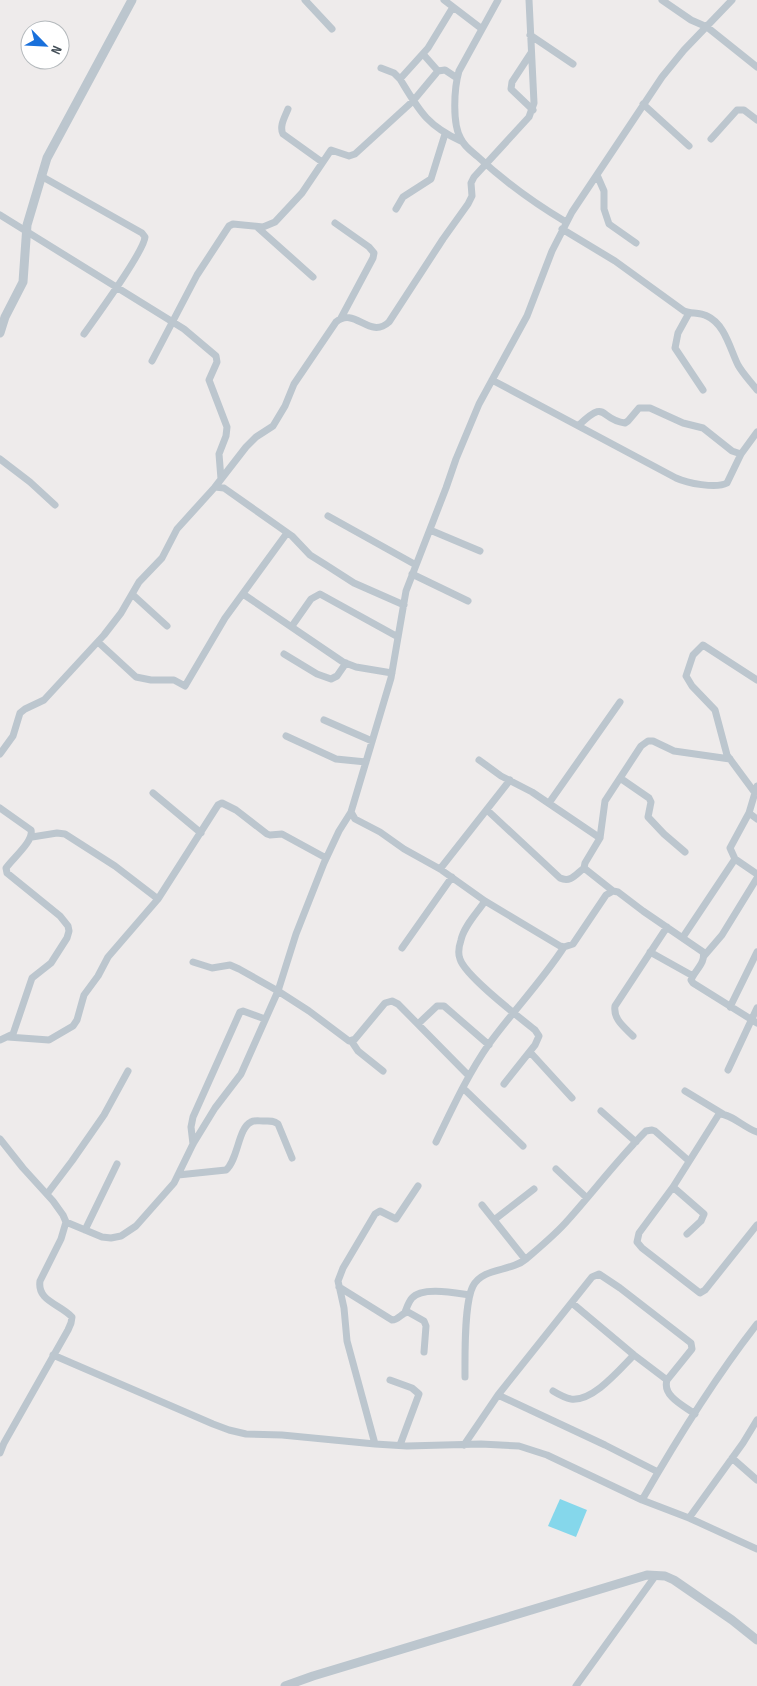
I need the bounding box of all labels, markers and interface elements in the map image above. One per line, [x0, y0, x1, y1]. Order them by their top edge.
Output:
north arrow [20, 20, 70, 70]
text: N [47, 43, 66, 57]

